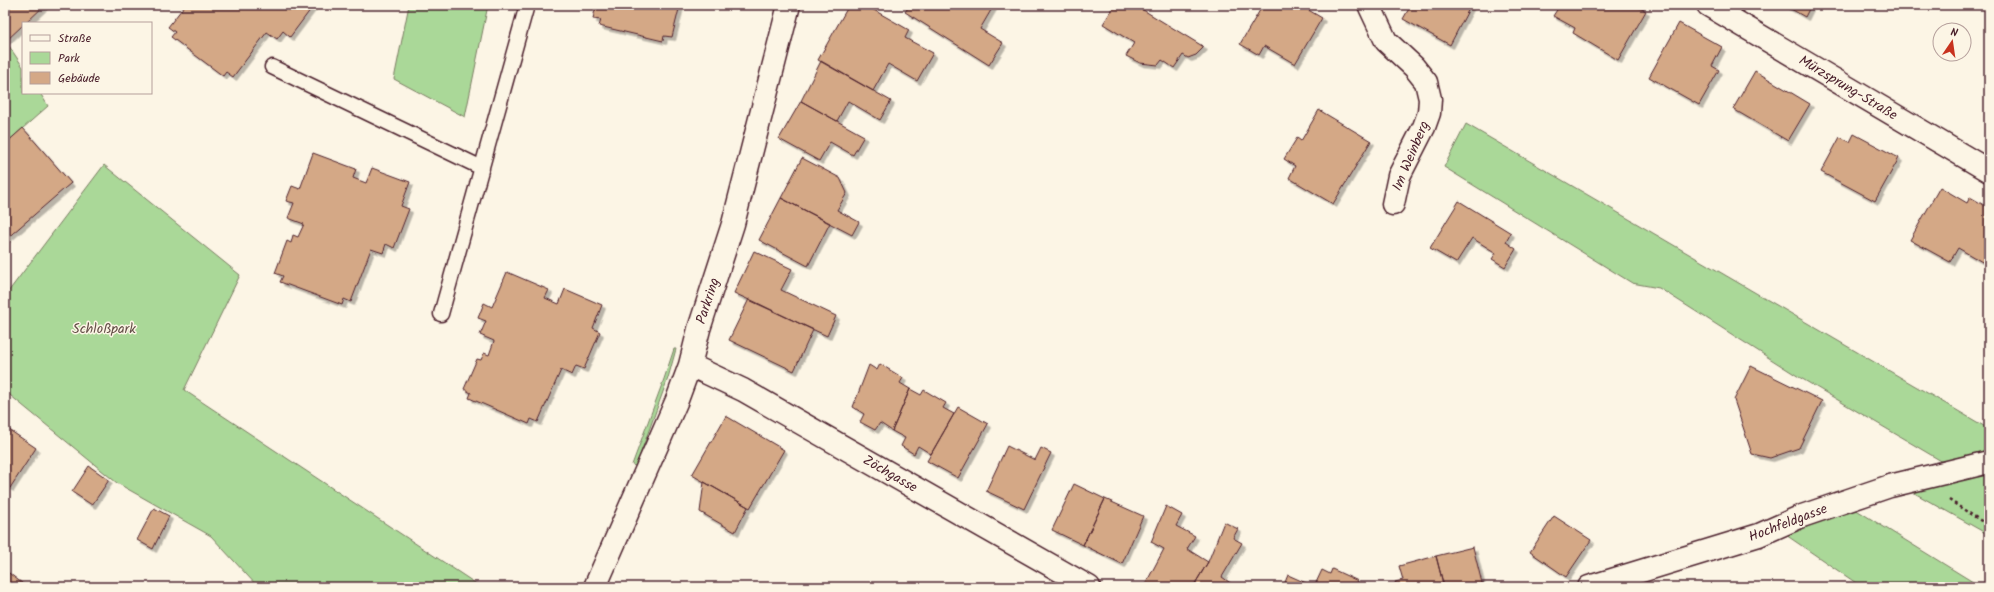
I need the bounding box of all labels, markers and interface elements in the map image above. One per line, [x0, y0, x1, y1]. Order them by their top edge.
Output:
legend [22, 22, 152, 94]
north arrow [1932, 22, 1972, 62]
text: N [1949, 24, 1959, 43]
text: Straße [58, 29, 92, 48]
text: Park [58, 49, 80, 68]
street label: Mürzsprung-Straße [1794, 50, 1902, 127]
text: Gebäude [58, 69, 100, 88]
street label: Im Weinberg [1386, 118, 1436, 194]
street label: Parkring [690, 275, 726, 327]
park label: Schloßpark [72, 318, 136, 340]
street label: Zöchgasse [858, 449, 922, 499]
street label: Hochfeldgasse [1745, 498, 1831, 548]

